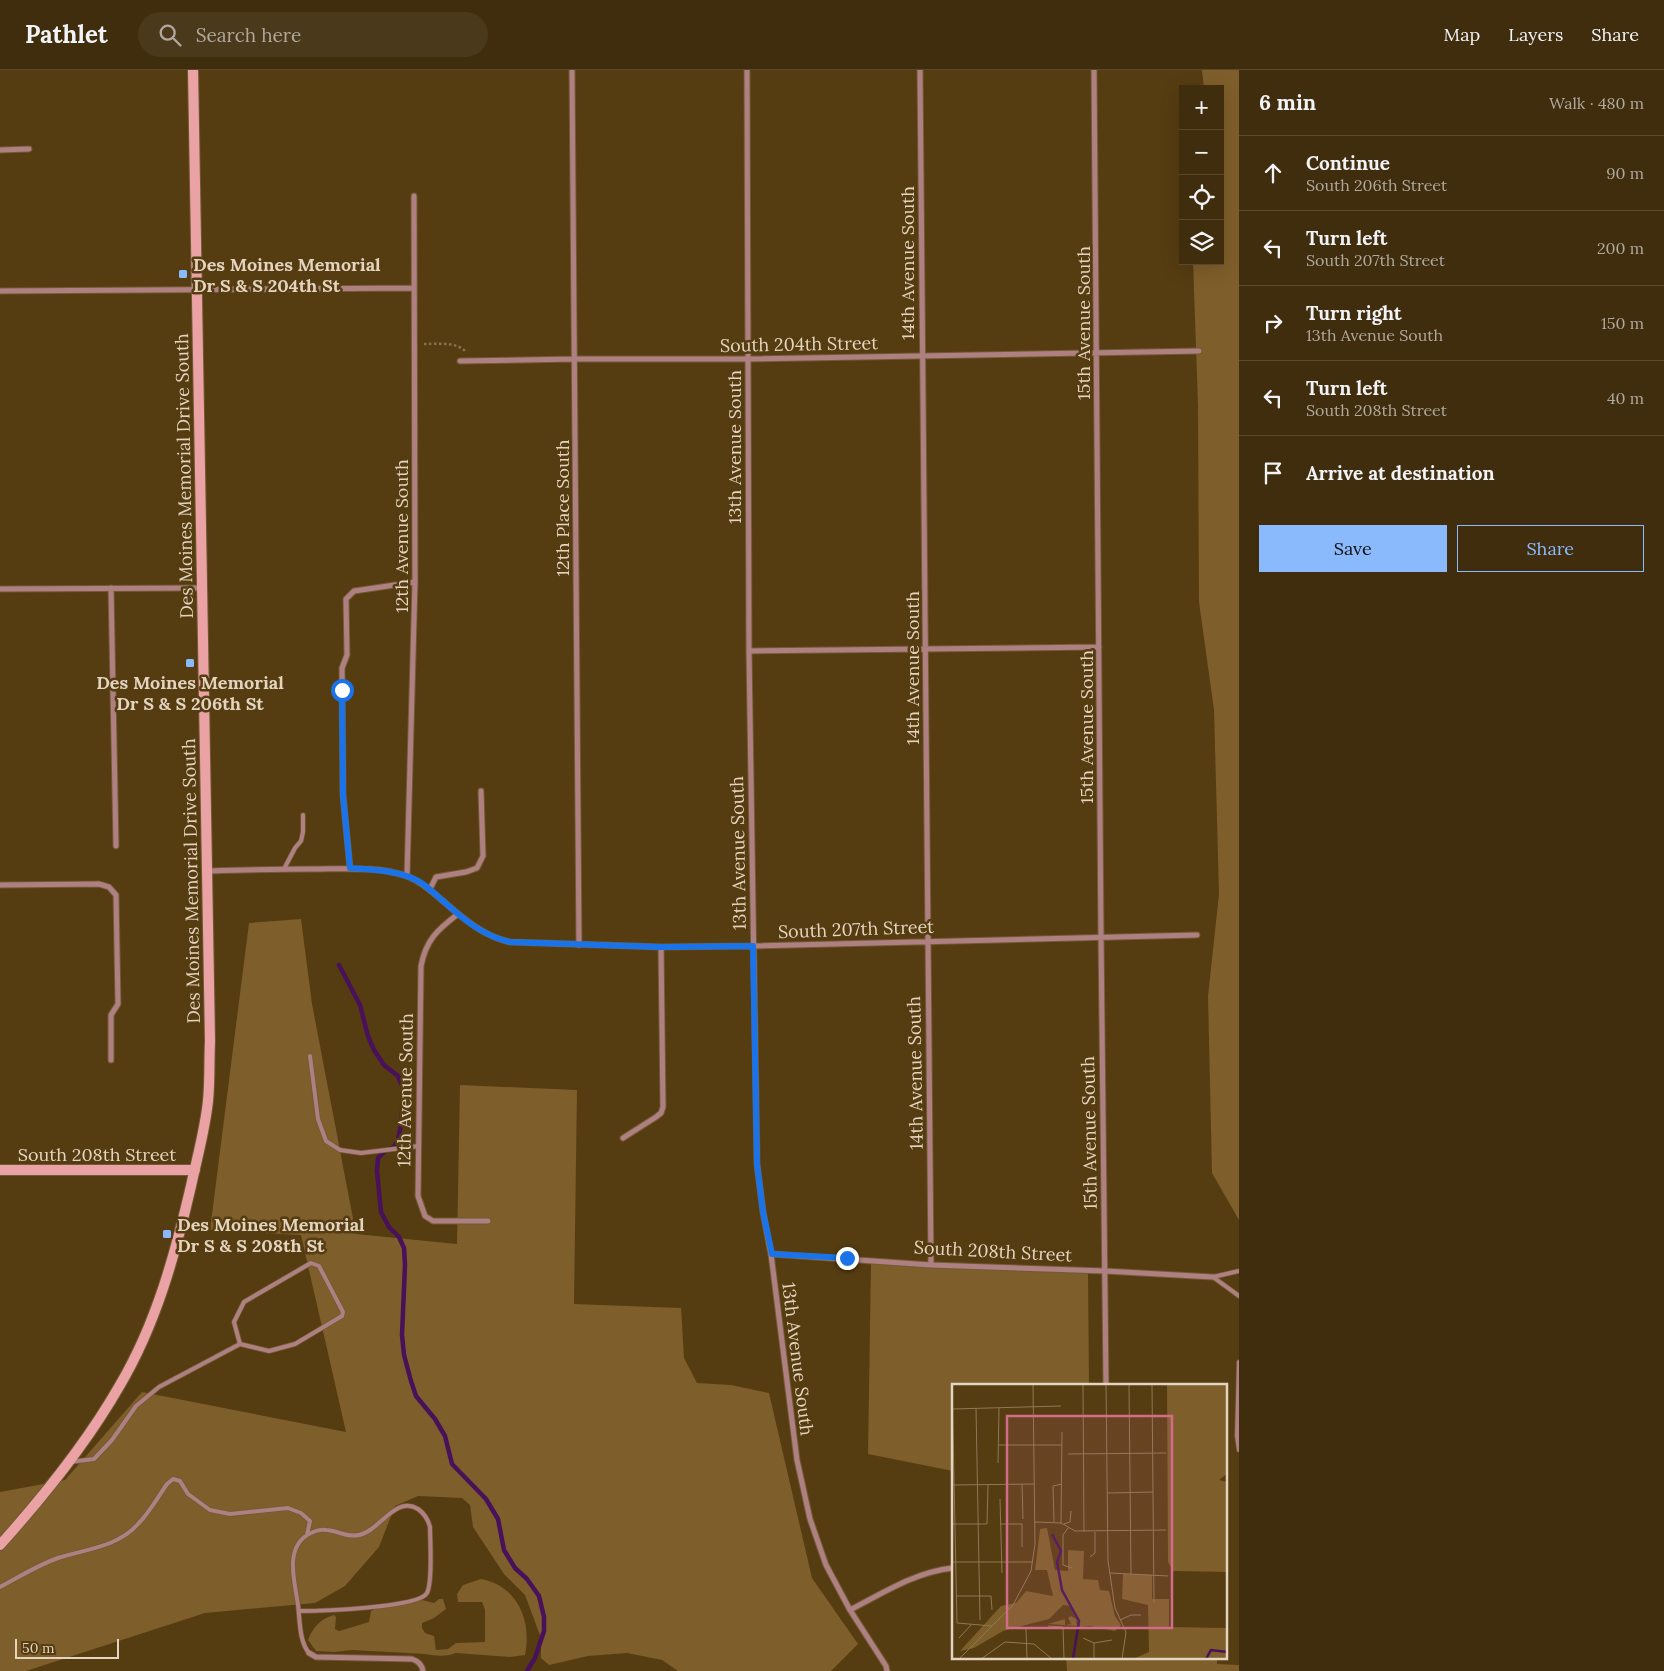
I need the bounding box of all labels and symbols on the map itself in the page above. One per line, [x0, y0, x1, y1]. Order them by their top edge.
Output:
street label: 14th Avenue South [896, 186, 919, 340]
street label: 15th Avenue South [1072, 246, 1095, 400]
place label: Des Moines Memorial Dr S & S 204th St [193, 253, 381, 297]
marker: Des Moines Memorial Dr S & S 204th St [177, 268, 189, 280]
street label: South 204th Street [720, 331, 878, 357]
street label: Des Moines Memorial Drive South [170, 333, 198, 619]
street label: 13th Avenue South [723, 370, 746, 524]
street label: 12th Place South [551, 439, 574, 576]
street label: 12th Avenue South [390, 459, 413, 613]
street label: 14th Avenue South [901, 591, 924, 745]
street label: 15th Avenue South [1075, 650, 1098, 804]
marker: Des Moines Memorial Dr S & S 206th St [184, 657, 196, 669]
place label: Des Moines Memorial Dr S & S 206th St [96, 671, 284, 715]
route start [331, 679, 354, 702]
street label: Des Moines Memorial Drive South [177, 738, 205, 1024]
street label: 13th Avenue South [725, 776, 751, 930]
street label: South 207th Street [778, 915, 934, 943]
street label: 14th Avenue South [902, 996, 928, 1150]
street label: 12th Avenue South [392, 1013, 418, 1167]
street label: 15th Avenue South [1076, 1056, 1102, 1210]
street label: South 208th Street [18, 1143, 176, 1166]
place label: Des Moines Memorial Dr S & S 208th St [177, 1213, 365, 1257]
marker: Des Moines Memorial Dr S & S 208th St [161, 1228, 173, 1240]
street label: South 208th Street [913, 1235, 1073, 1267]
route end [836, 1247, 859, 1270]
street label: 13th Avenue South [777, 1281, 819, 1437]
inset map [952, 1384, 1226, 1658]
scale bar [15, 1636, 119, 1659]

